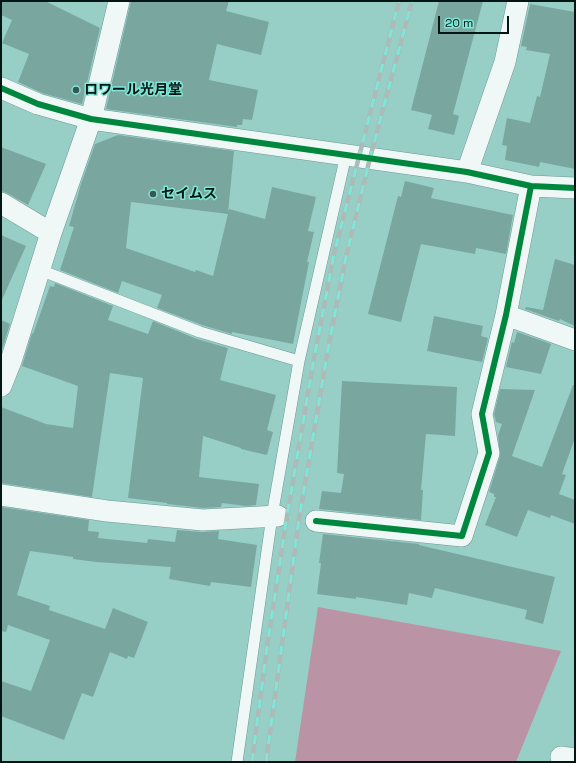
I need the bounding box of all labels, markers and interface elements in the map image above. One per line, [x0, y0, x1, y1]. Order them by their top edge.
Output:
scale bar [440, 8, 511, 34]
text: 20 m [445, 15, 473, 31]
place label: ロワール光月堂 [84, 82, 182, 98]
marker: ロワール光月堂 [71, 85, 81, 95]
place label: セイムス [161, 186, 217, 202]
marker: セイムス [148, 189, 158, 199]

